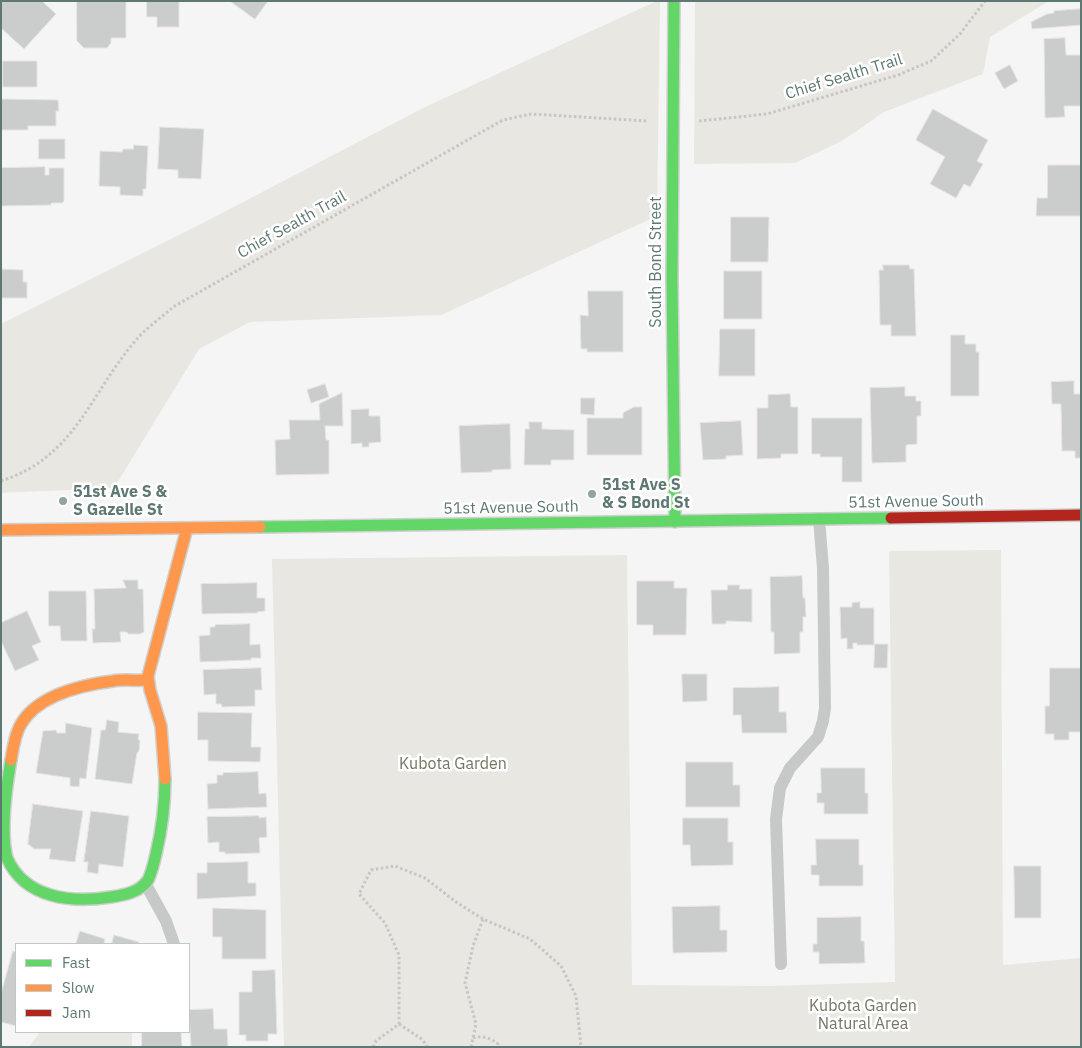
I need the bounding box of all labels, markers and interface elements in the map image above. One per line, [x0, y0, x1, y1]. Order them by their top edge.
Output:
street label: Chief Sealth Trail [783, 50, 905, 104]
street label: Chief Sealth Trail [234, 187, 350, 263]
street label: South Bond Street [646, 196, 666, 328]
place label: 51st Ave S & S Bond St [602, 475, 690, 513]
place label: 51st Ave S & S Gazelle St [73, 482, 167, 520]
marker: 51st Ave S & S Bond St [586, 488, 598, 500]
street label: 51st Avenue South [848, 491, 984, 513]
marker: 51st Ave S & S Gazelle St [57, 495, 69, 507]
street label: 51st Avenue South [443, 497, 579, 519]
park label: Kubota Garden [399, 754, 507, 774]
legend [15, 943, 190, 1033]
text: Fast [62, 953, 90, 972]
text: Slow [62, 978, 95, 997]
park label: Kubota Garden Natural Area [809, 996, 917, 1034]
text: Jam [62, 1003, 91, 1022]

